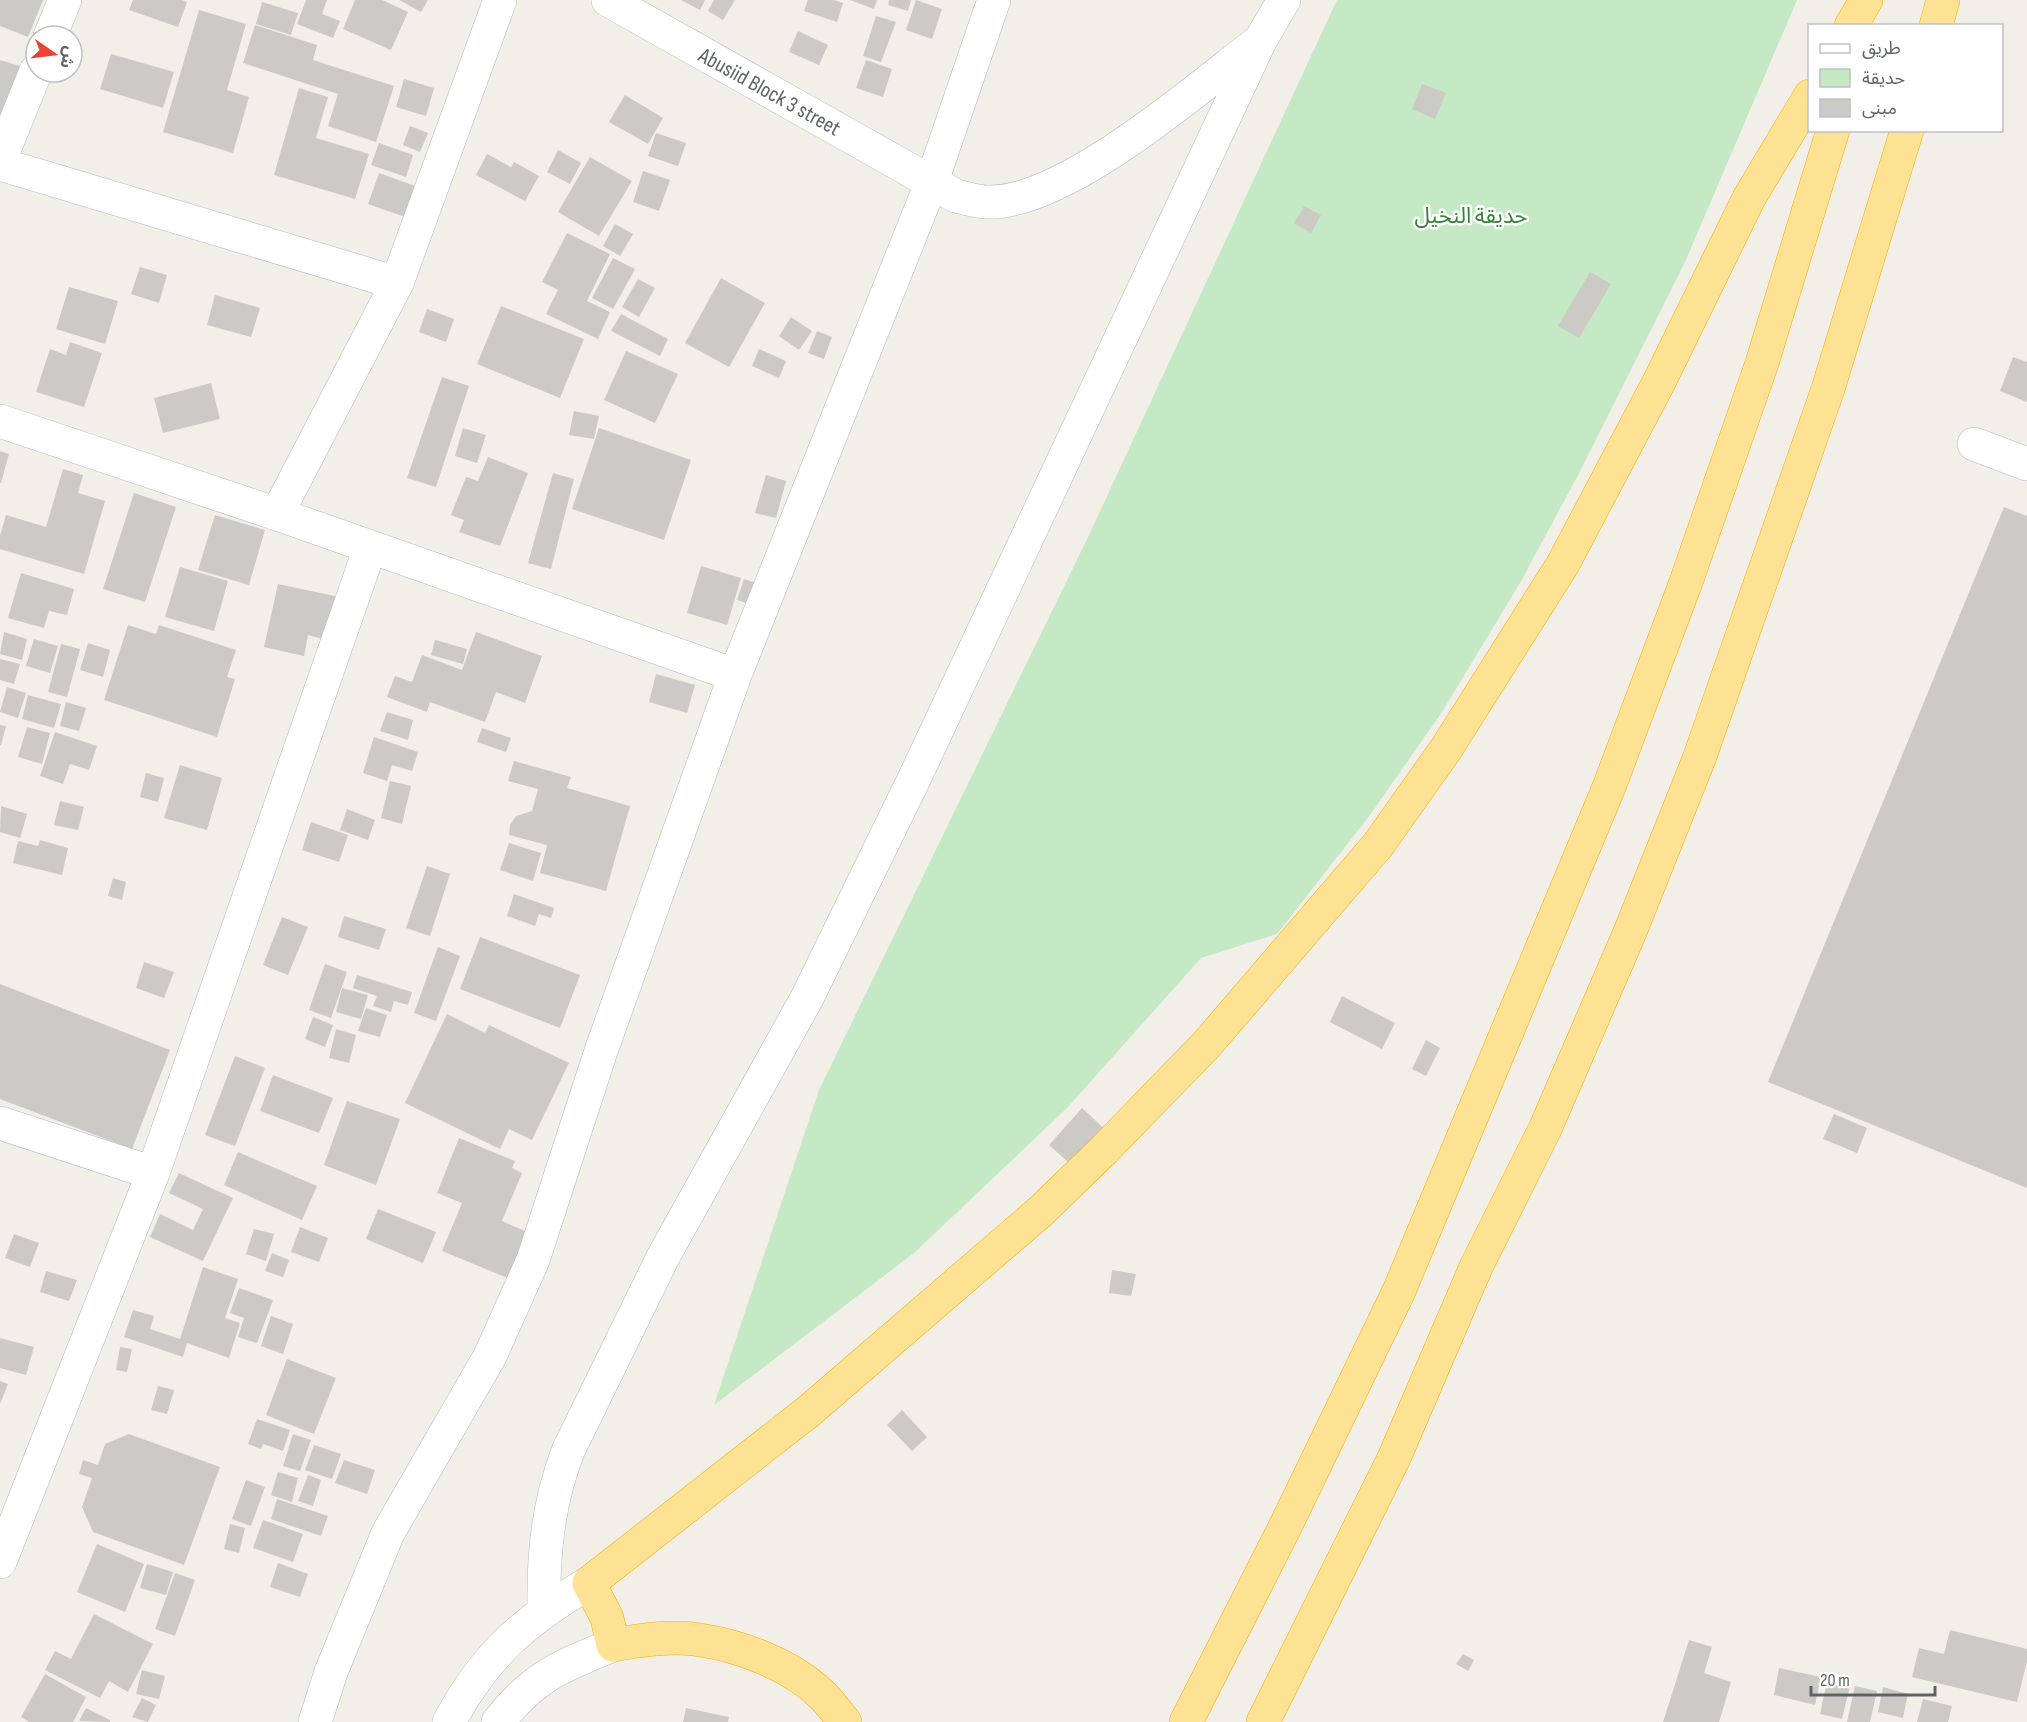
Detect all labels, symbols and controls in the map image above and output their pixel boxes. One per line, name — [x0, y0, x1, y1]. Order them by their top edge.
north arrow — [24, 24, 84, 84]
legend — [1808, 24, 2003, 132]
text: طريق — [1862, 38, 1901, 59]
street label: Abusiid Block 3 street — [693, 42, 845, 143]
text: ش — [55, 44, 79, 70]
text: حديقة — [1862, 68, 1905, 89]
text: مبنى — [1862, 98, 1897, 119]
park label: حديقة النخيل — [1414, 203, 1528, 230]
scale bar — [1811, 1659, 1936, 1697]
text: 20 m — [1820, 1670, 1850, 1691]

